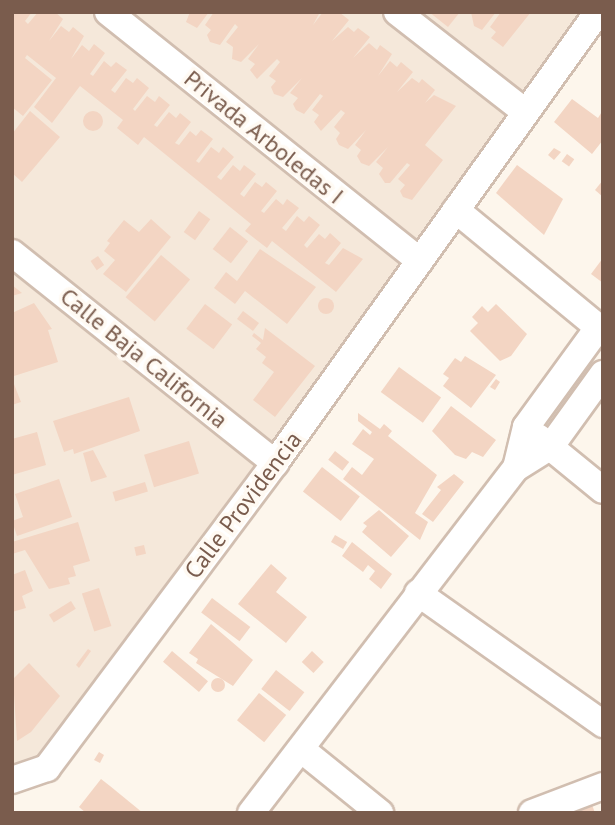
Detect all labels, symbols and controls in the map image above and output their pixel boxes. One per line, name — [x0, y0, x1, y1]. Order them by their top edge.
street label: Privada Arboledas I — [178, 64, 350, 210]
street label: Calle Baja California — [55, 282, 233, 434]
street label: Calle Providencia — [178, 426, 308, 584]

